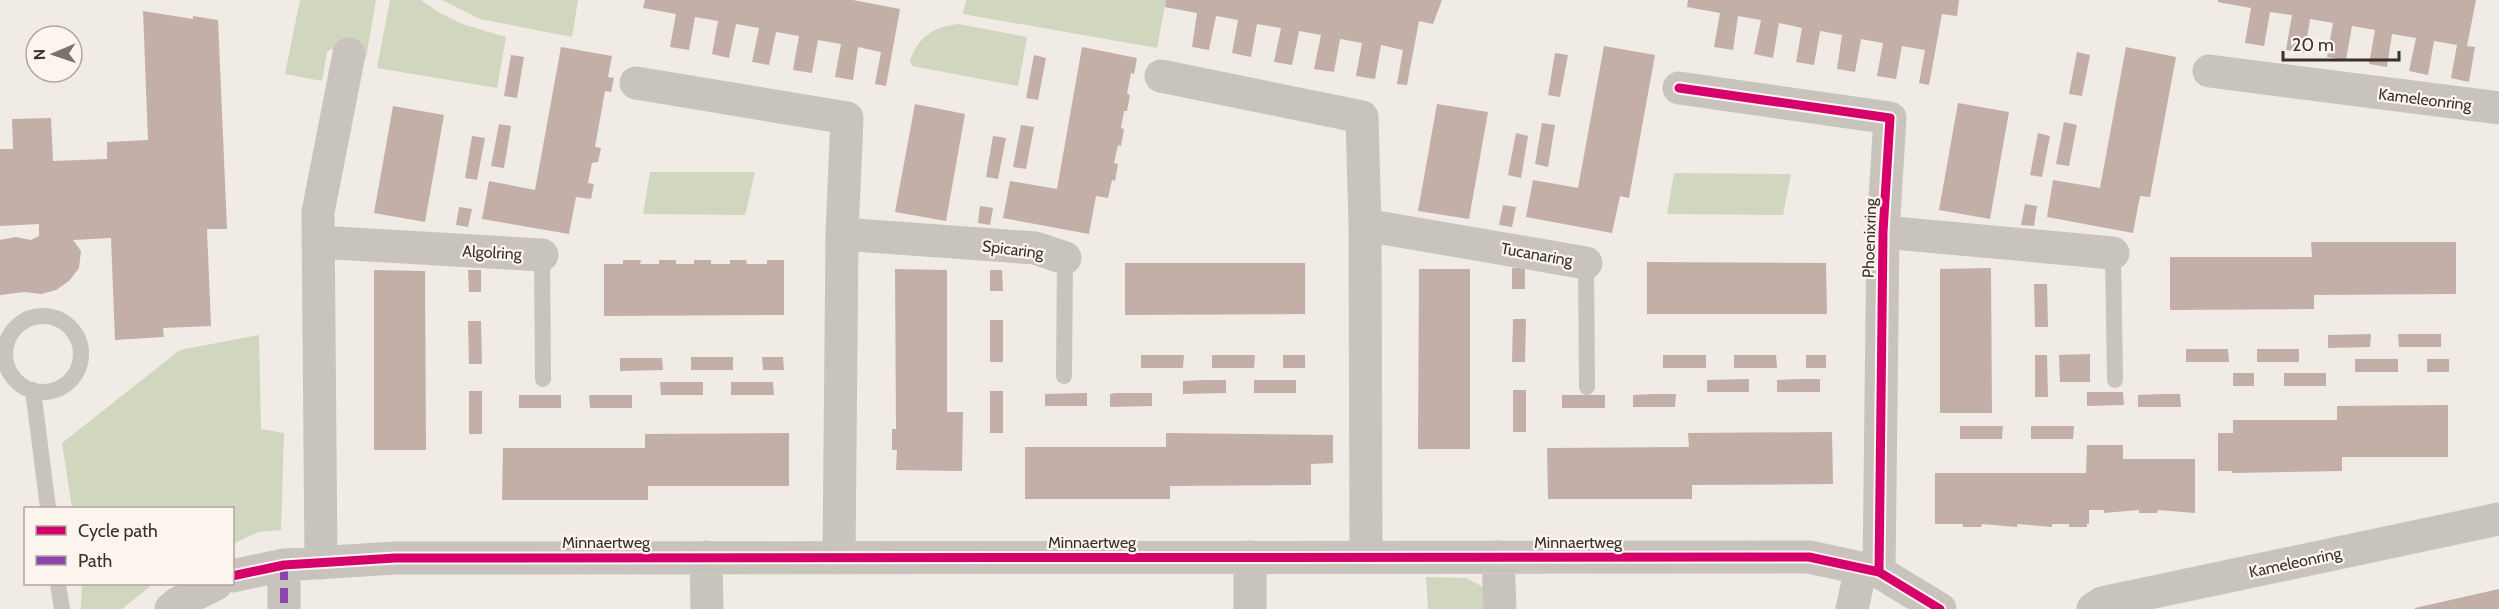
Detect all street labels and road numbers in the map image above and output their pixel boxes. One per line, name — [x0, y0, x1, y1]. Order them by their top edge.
street label: Kameleonring — [2377, 84, 2474, 115]
street label: Phoenixring — [1859, 197, 1880, 278]
street label: Spicaring — [981, 236, 1046, 263]
street label: Tucanaring — [1500, 239, 1575, 270]
street label: Algolring — [462, 241, 523, 264]
street label: Minnaertweg — [562, 533, 651, 552]
street label: Minnaertweg — [1048, 533, 1137, 552]
street label: Minnaertweg — [1534, 533, 1623, 552]
street label: Kameleonring — [2247, 543, 2344, 582]

